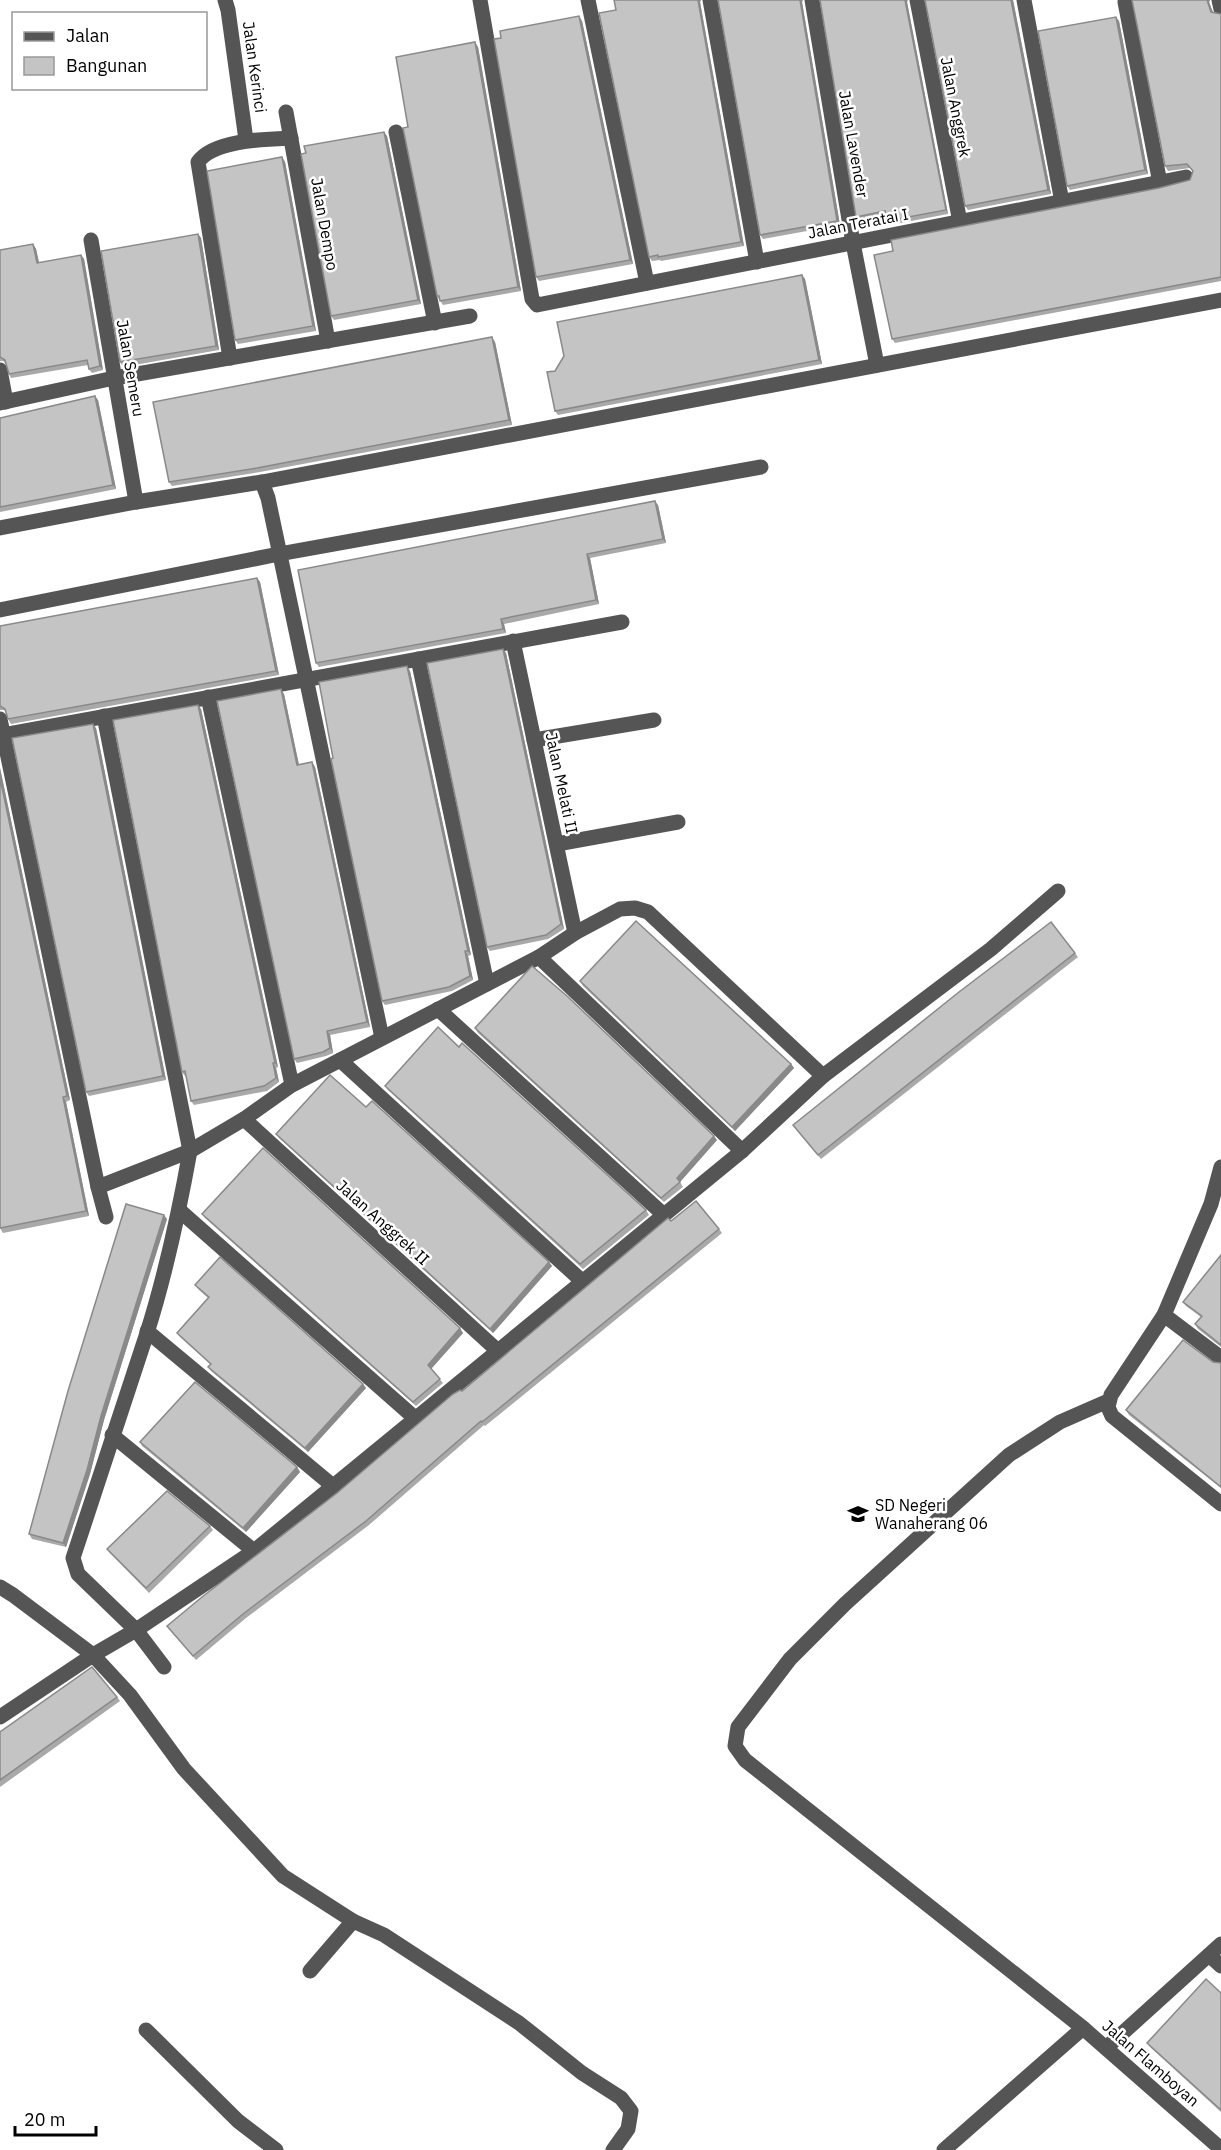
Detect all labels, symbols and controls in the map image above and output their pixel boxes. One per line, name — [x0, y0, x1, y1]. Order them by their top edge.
legend — [12, 12, 207, 90]
street label: Jalan Kerinci — [239, 20, 271, 114]
text: Jalan — [66, 24, 110, 47]
text: Bangunan — [66, 54, 147, 77]
street label: Jalan Anggrek — [936, 55, 976, 159]
street label: Jalan Lavender — [835, 89, 873, 199]
street label: Jalan Dempo — [307, 176, 343, 272]
street label: Jalan Teratai I — [806, 203, 910, 243]
street label: Jalan Semeru — [113, 318, 149, 418]
street label: Jalan Melati II — [541, 730, 583, 836]
street label: Jalan Anggrek II — [332, 1175, 434, 1269]
place label: SD Negeri Wanaherang 06 — [875, 1495, 988, 1533]
school or university icon: SD Negeri Wanaherang 06 — [846, 1502, 870, 1526]
street label: Jalan Flamboyan — [1098, 2015, 1204, 2111]
scale bar — [15, 2099, 96, 2137]
text: 20 m — [24, 2108, 66, 2131]

